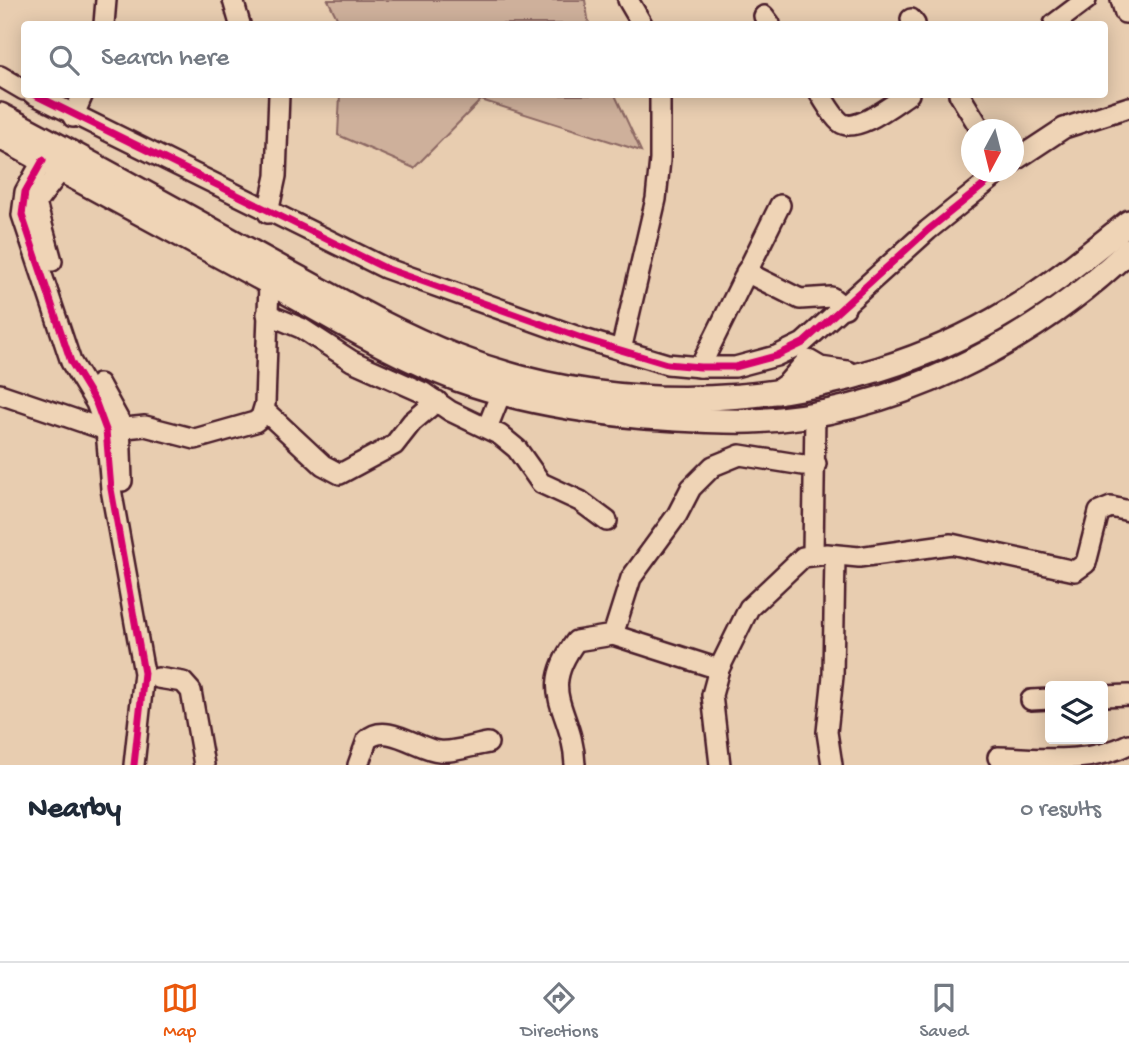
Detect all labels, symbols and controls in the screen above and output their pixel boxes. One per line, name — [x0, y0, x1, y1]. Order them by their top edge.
search box — [21, 21, 1108, 98]
icon: search — [45, 41, 83, 79]
text: Search here — [101, 44, 229, 75]
north arrow — [961, 119, 1024, 182]
map controls — [1045, 681, 1108, 744]
button: layers — [1045, 681, 1108, 744]
text: Nearby — [28, 793, 121, 828]
text: 0 results — [1020, 797, 1101, 824]
tab: Map — [161, 979, 199, 1044]
tab: Directions — [521, 979, 598, 1044]
tab: Saved — [919, 979, 968, 1044]

